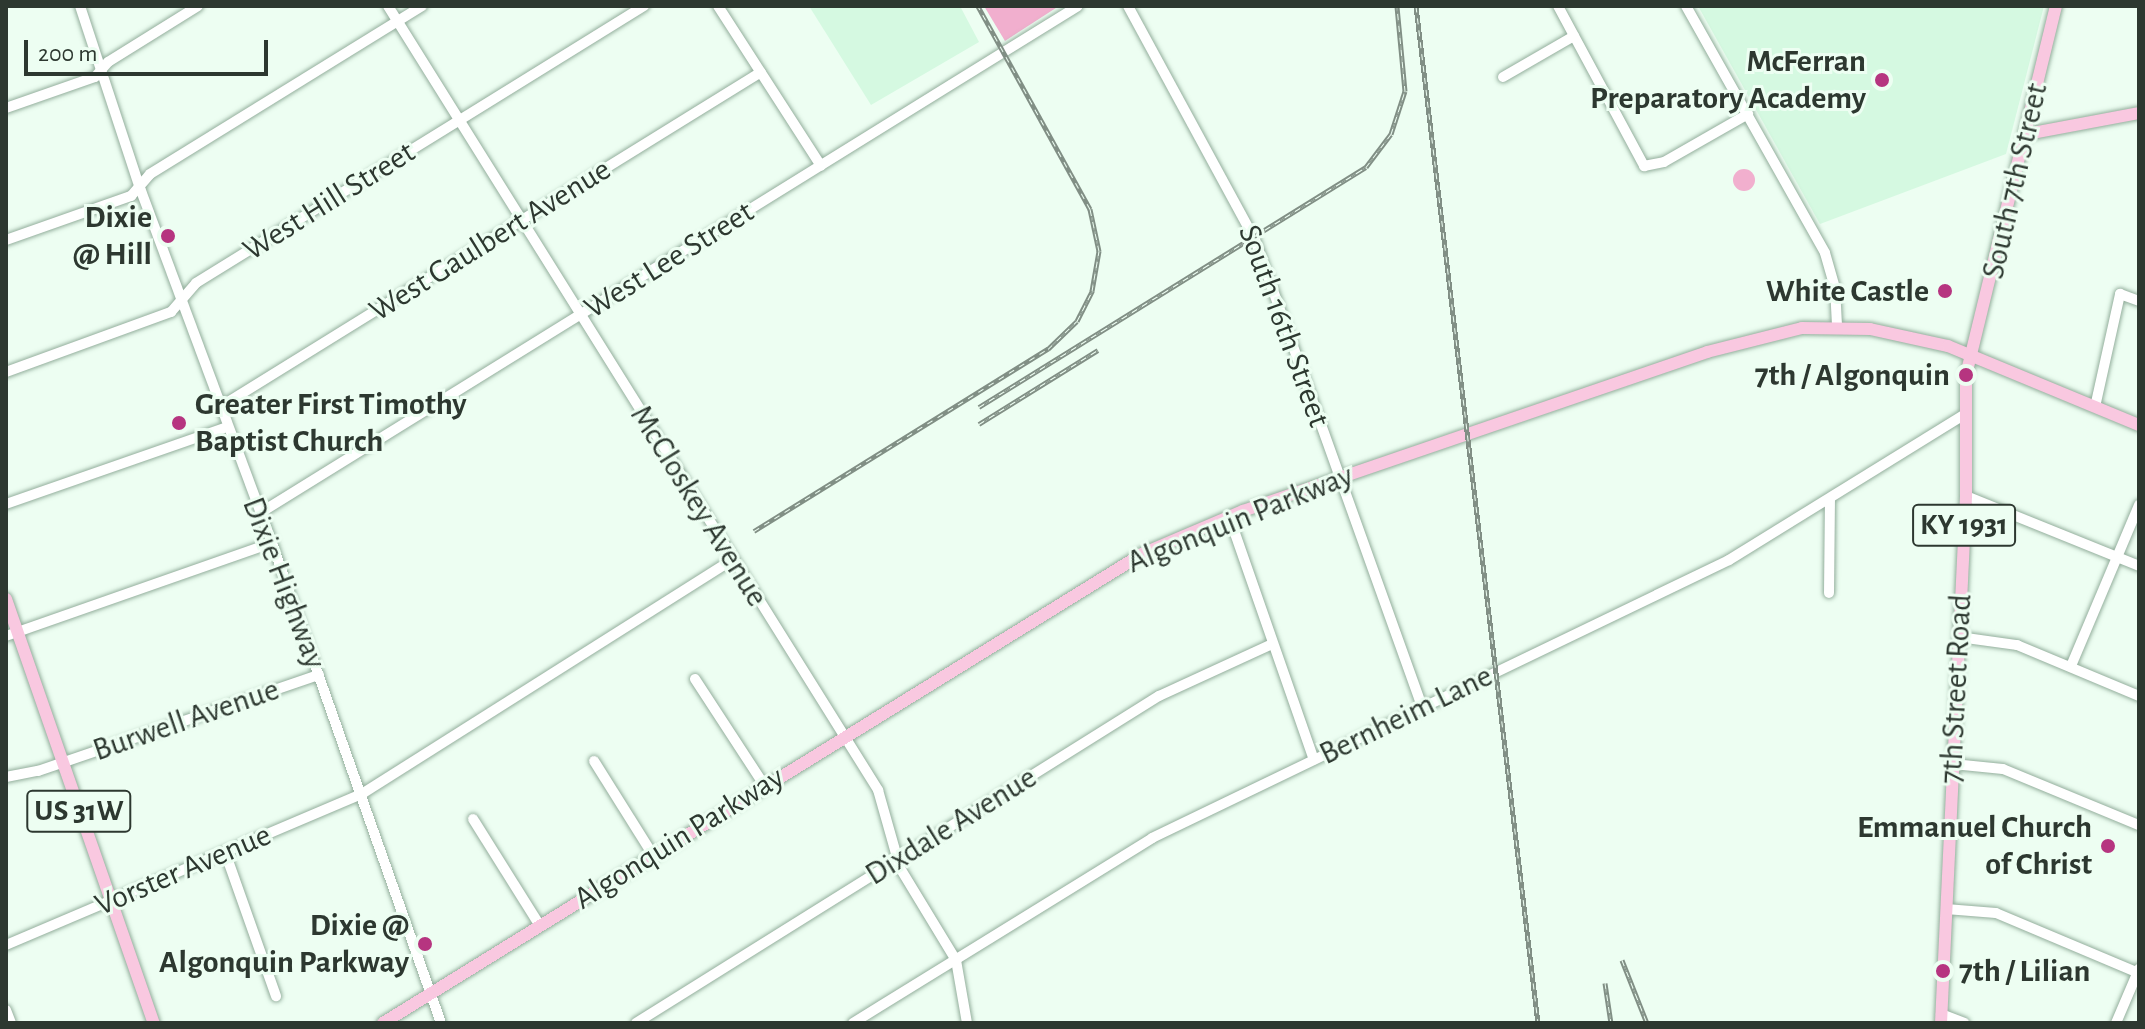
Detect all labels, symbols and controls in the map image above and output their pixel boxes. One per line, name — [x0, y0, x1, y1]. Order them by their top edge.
scale bar — [28, 24, 272, 74]
text: 200 m — [38, 42, 97, 66]
place label: McFerran Preparatory Academy — [1590, 43, 1866, 118]
marker: McFerran Preparatory Academy — [1873, 71, 1891, 89]
street label: South 7th Street — [1974, 80, 2056, 282]
street label: West Hill Street — [236, 133, 422, 269]
street label: West Gaulbert Avenue — [362, 150, 618, 330]
street label: West Lee Street — [577, 193, 761, 327]
place label: Dixie @ Hill — [73, 199, 152, 274]
street label: South 16th Street — [1230, 220, 1338, 432]
marker: Dixie @ Hill — [159, 227, 177, 245]
place label: White Castle — [1766, 272, 1929, 310]
marker: White Castle — [1936, 282, 1954, 300]
place label: 7th / Algonquin — [1755, 356, 1950, 394]
marker: 7th / Algonquin — [1957, 366, 1975, 384]
place label: Greater First Timothy Baptist Church — [195, 386, 467, 461]
street label: McCloskey Avenue — [622, 398, 776, 614]
marker: Greater First Timothy Baptist Church — [170, 414, 188, 432]
street label: Algonquin Parkway — [1121, 456, 1359, 582]
street label: Dixie Highway — [234, 492, 334, 674]
road number: KY 1931 — [1912, 499, 2016, 551]
street label: 7th Street Road — [1932, 593, 1980, 785]
street label: Bernheim Lane — [1313, 657, 1499, 773]
street label: Burwell Avenue — [88, 670, 284, 770]
street label: Algonquin Parkway — [567, 758, 791, 918]
street label: Dixdale Avenue — [858, 758, 1044, 894]
road number: US 31W — [25, 785, 133, 837]
place label: Emmanuel Church of Christ — [1857, 809, 2092, 884]
street label: Vorster Avenue — [89, 816, 277, 924]
marker: Emmanuel Church of Christ — [2099, 837, 2117, 855]
place label: Dixie @ Algonquin Parkway — [159, 907, 409, 982]
marker: Dixie @ Algonquin Parkway — [416, 935, 434, 953]
place label: 7th / Lilian — [1959, 952, 2091, 990]
marker: 7th / Lilian — [1934, 962, 1952, 980]

